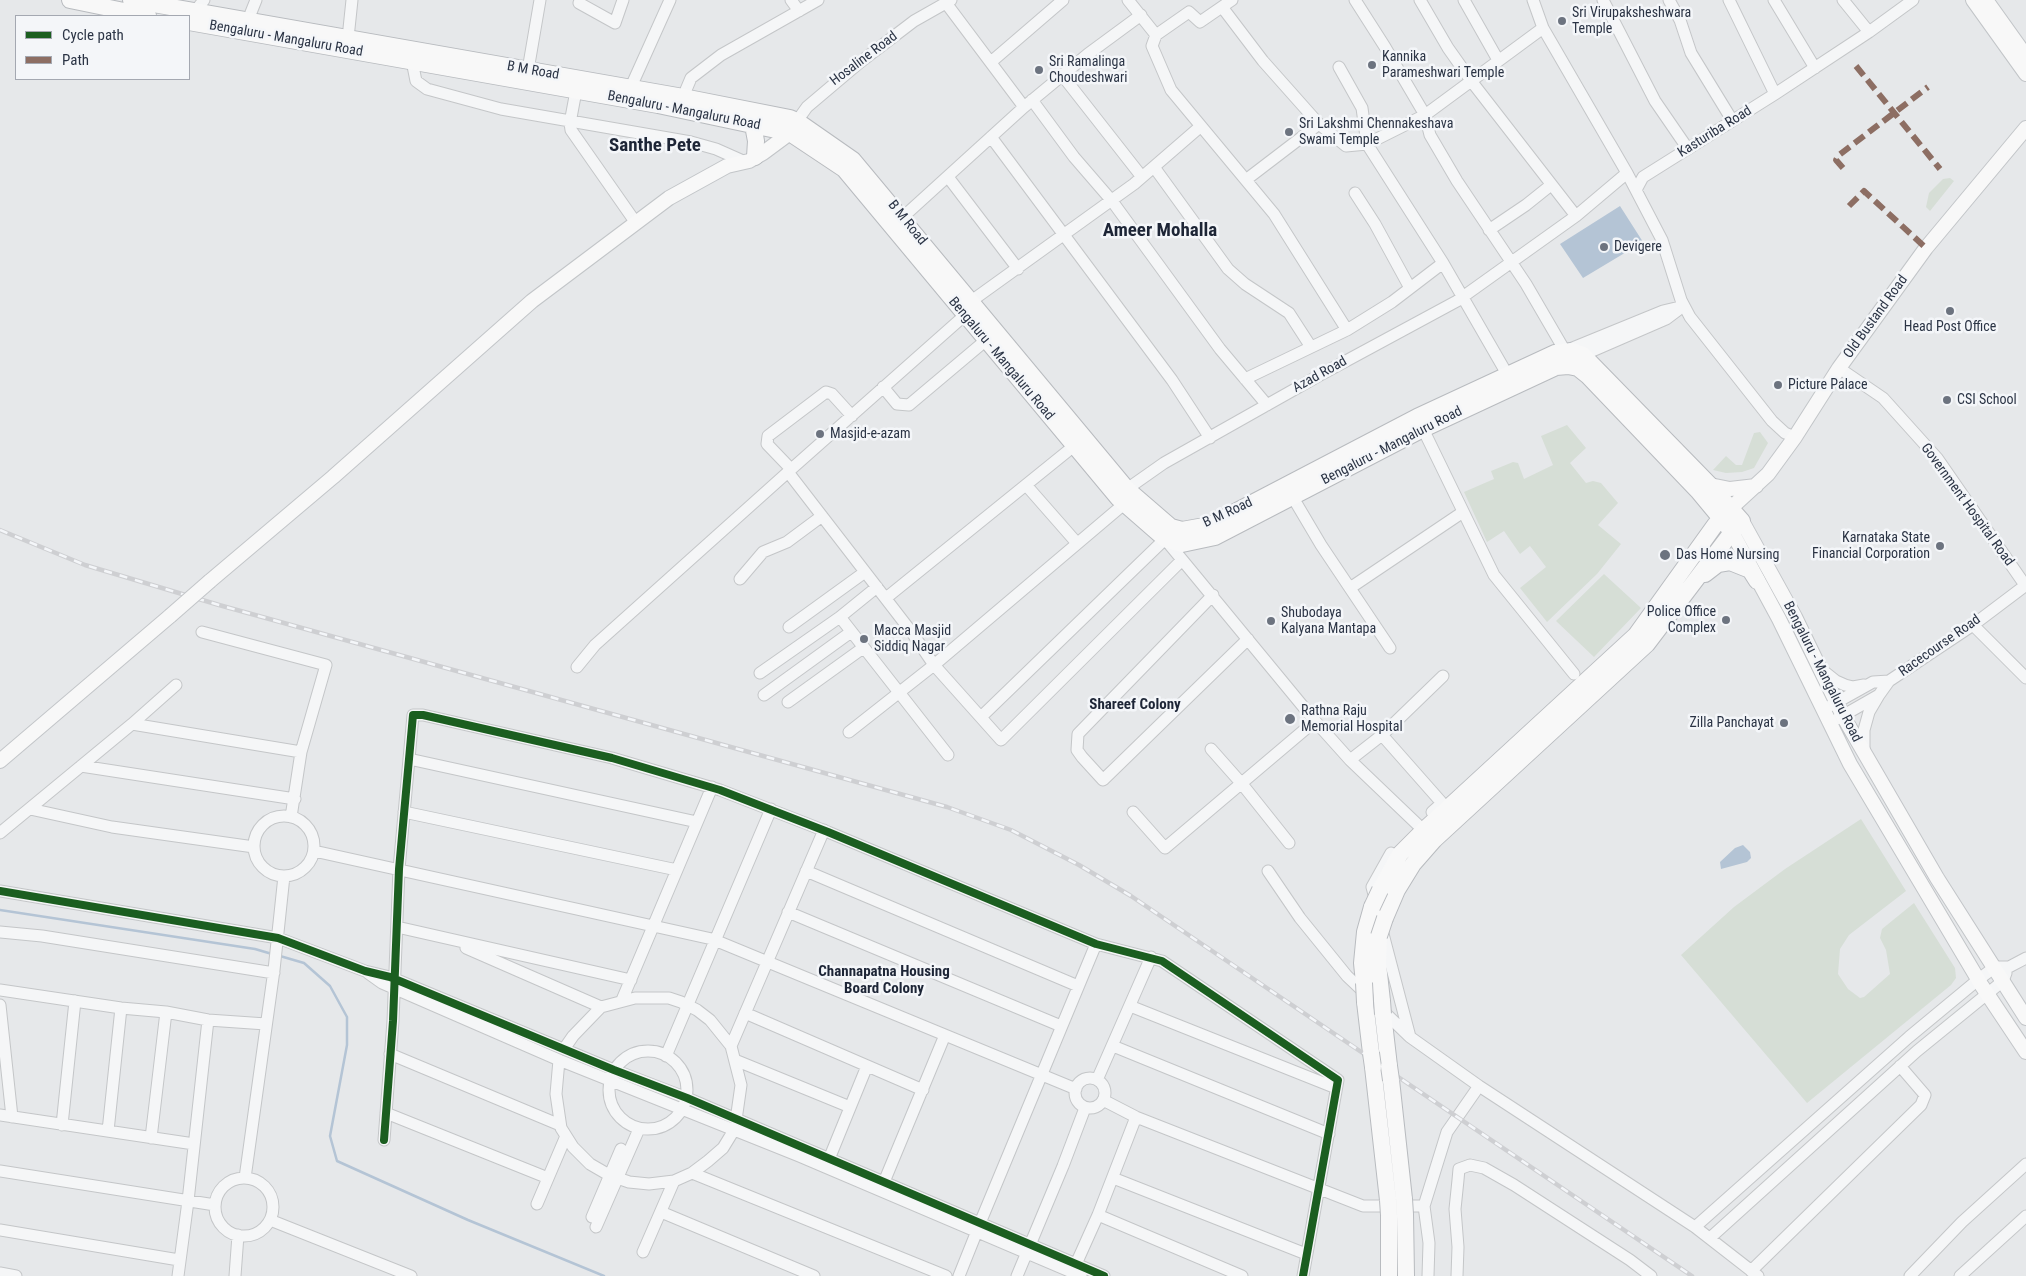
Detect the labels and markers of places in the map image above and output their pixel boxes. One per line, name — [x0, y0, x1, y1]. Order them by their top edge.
place label: Sri Virupaksheshwara Temple — [1572, 5, 1691, 38]
marker: Sri Virupaksheshwara Temple — [1556, 15, 1568, 27]
place label: Kannika Parameshwari Temple — [1382, 49, 1504, 82]
place label: Sri Ramalinga Choudeshwari — [1049, 54, 1127, 86]
marker: Kannika Parameshwari Temple — [1366, 59, 1378, 71]
marker: Sri Ramalinga Choudeshwari — [1033, 64, 1045, 76]
place label: Sri Lakshmi Chennakeshava Swami Temple — [1299, 116, 1453, 148]
marker: Sri Lakshmi Chennakeshava Swami Temple — [1283, 126, 1295, 138]
place label: Devigere — [1614, 239, 1662, 255]
marker: Devigere — [1598, 241, 1610, 253]
marker: Head Post Office — [1944, 305, 1956, 317]
place label: Head Post Office — [1904, 319, 1996, 335]
place label: Picture Palace — [1788, 377, 1868, 393]
marker: Picture Palace — [1772, 379, 1784, 391]
place label: CSI School — [1957, 392, 2017, 408]
marker: CSI School — [1941, 394, 1953, 406]
place label: Masjid-e-azam — [830, 426, 911, 442]
marker: Masjid-e-azam — [814, 428, 826, 440]
place label: Karnataka State Financial Corporation — [1812, 530, 1930, 562]
marker: Karnataka State Financial Corporation — [1934, 540, 1946, 552]
place label: Das Home Nursing — [1676, 547, 1779, 563]
marker: Das Home Nursing — [1658, 548, 1672, 562]
place label: Police Office Complex — [1647, 604, 1716, 636]
place label: Shubodaya Kalyana Mantapa — [1281, 605, 1376, 638]
marker: Police Office Complex — [1720, 614, 1732, 626]
marker: Shubodaya Kalyana Mantapa — [1265, 615, 1277, 627]
place label: Macca Masjid Siddiq Nagar — [874, 623, 951, 656]
marker: Macca Masjid Siddiq Nagar — [858, 633, 870, 645]
place label: Rathna Raju Memorial Hospital — [1301, 703, 1403, 736]
marker: Rathna Raju Memorial Hospital — [1283, 712, 1297, 726]
place label: Zilla Panchayat — [1690, 715, 1774, 731]
marker: Zilla Panchayat — [1778, 717, 1790, 729]

